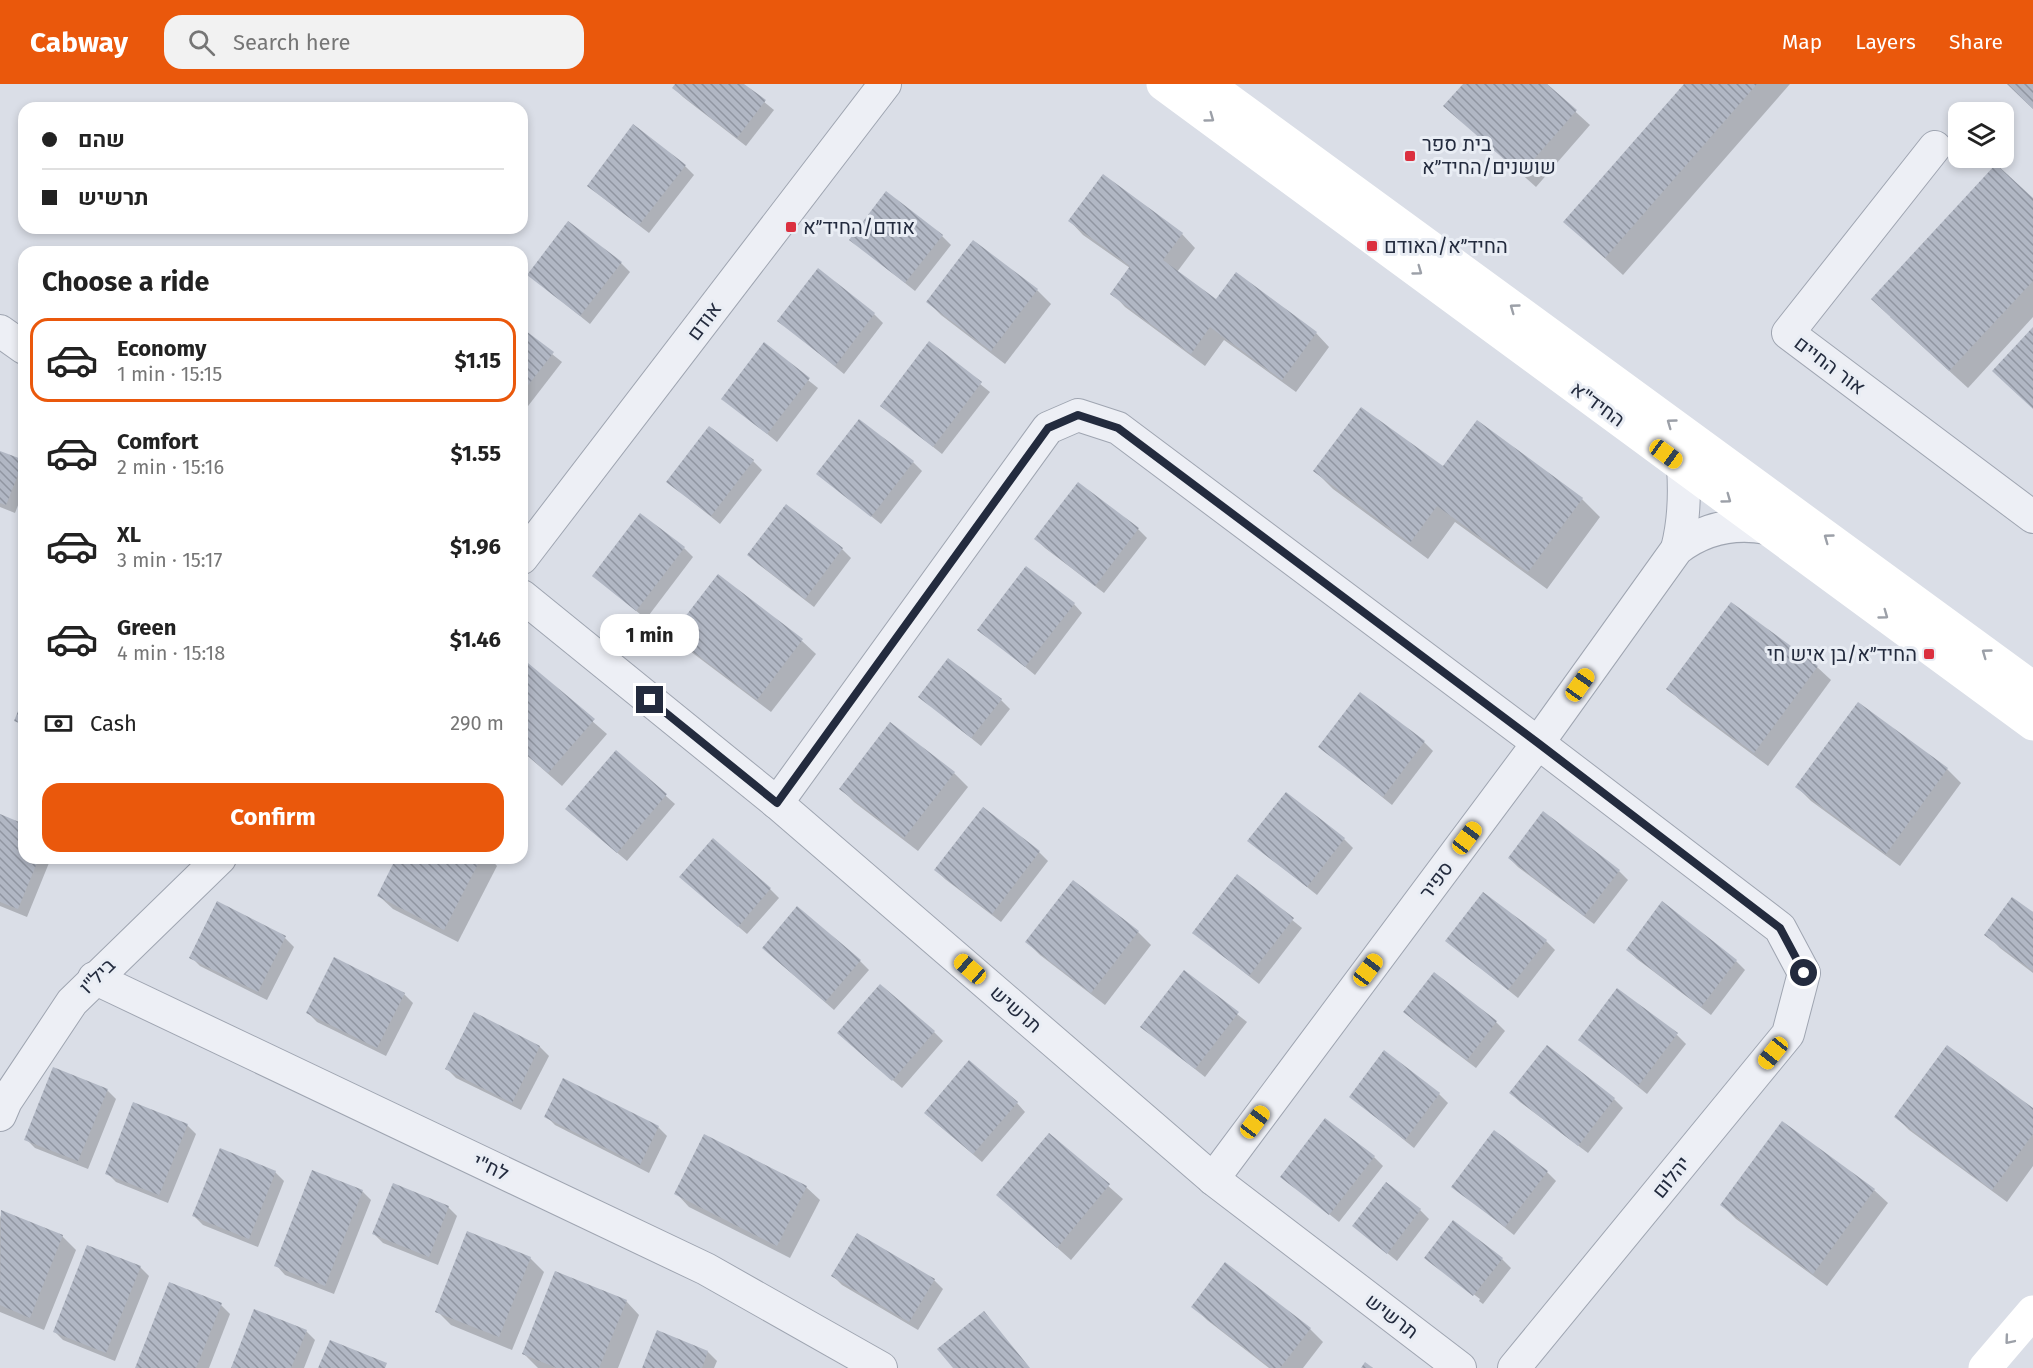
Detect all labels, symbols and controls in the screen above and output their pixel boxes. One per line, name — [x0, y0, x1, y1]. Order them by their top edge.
search box — [164, 15, 584, 69]
text: Cabway — [30, 26, 128, 59]
icon: search — [185, 26, 218, 59]
text: Search here — [233, 29, 350, 56]
text: Map — [1782, 29, 1822, 55]
text: Layers — [1855, 29, 1916, 55]
text: Share — [1949, 29, 2003, 55]
map controls — [1948, 102, 2014, 168]
button: layers — [1948, 102, 2014, 168]
one-way arrow — [1204, 111, 1215, 122]
text: שהם — [78, 126, 125, 153]
place label: בית ספר שושנים/החיד״א — [1422, 132, 1556, 179]
marker: בית ספר שושנים/החיד״א — [1403, 149, 1417, 163]
text: תרשיש — [78, 184, 148, 211]
place label: אודם/החיד״א — [803, 215, 915, 239]
marker: אודם/החיד״א — [784, 220, 798, 234]
place label: החיד״א/האודם — [1384, 234, 1508, 258]
marker: החיד״א/האודם — [1365, 239, 1379, 253]
one-way arrow — [1412, 264, 1423, 275]
text: Choose a ride — [42, 266, 209, 298]
street label: אודם — [682, 297, 726, 345]
one-way arrow — [1509, 304, 1520, 315]
street label: אור החיים — [1790, 331, 1870, 399]
icon: car — [45, 333, 99, 387]
text: Economy — [117, 335, 206, 362]
text: $1.15 — [454, 347, 501, 374]
text: 1 min · 15:15 — [117, 362, 222, 386]
street label: החיד"א — [1566, 376, 1630, 432]
one-way arrow — [1667, 419, 1678, 430]
icon: car — [45, 426, 99, 480]
text: Comfort — [117, 428, 198, 455]
car — [1646, 436, 1686, 472]
text: $1.55 — [451, 440, 501, 467]
text: 2 min · 15:16 — [117, 455, 224, 479]
one-way arrow — [1721, 492, 1732, 503]
icon: car — [45, 519, 99, 573]
text: XL — [117, 521, 141, 548]
text: $1.96 — [450, 533, 501, 560]
one-way arrow — [1824, 534, 1835, 545]
text: 3 min · 15:17 — [117, 548, 222, 572]
one-way arrow — [1878, 607, 1889, 618]
icon: car — [45, 612, 99, 666]
callout: 1 min — [600, 613, 700, 655]
text: Green — [117, 614, 176, 641]
text: 1 min — [625, 623, 674, 647]
text: $1.46 — [450, 626, 501, 653]
text: 4 min · 15:18 — [117, 641, 225, 665]
place label: החיד״א/בן איש חי — [1767, 642, 1917, 666]
marker: החיד״א/בן איש חי — [1922, 647, 1936, 661]
one-way arrow — [1981, 649, 1992, 660]
car — [1562, 665, 1598, 705]
route end — [636, 686, 663, 713]
icon: cash — [42, 707, 75, 740]
text: Cash — [90, 710, 137, 737]
text: 290 m — [450, 711, 504, 735]
button: Confirm — [42, 783, 504, 852]
car — [1449, 818, 1485, 858]
street label: ספיר — [1414, 856, 1458, 904]
car — [951, 950, 989, 988]
car — [1350, 950, 1386, 990]
street label: ביל"ו — [74, 953, 120, 999]
route start — [1790, 959, 1817, 986]
street label: תרשיש — [985, 980, 1047, 1038]
car — [1755, 1033, 1791, 1073]
car — [1237, 1102, 1273, 1142]
street label: לח"י — [469, 1148, 513, 1186]
street label: יהלום — [1647, 1151, 1695, 1203]
street label: תרשיש — [1361, 1288, 1423, 1344]
one-way arrow — [2005, 1333, 2016, 1344]

